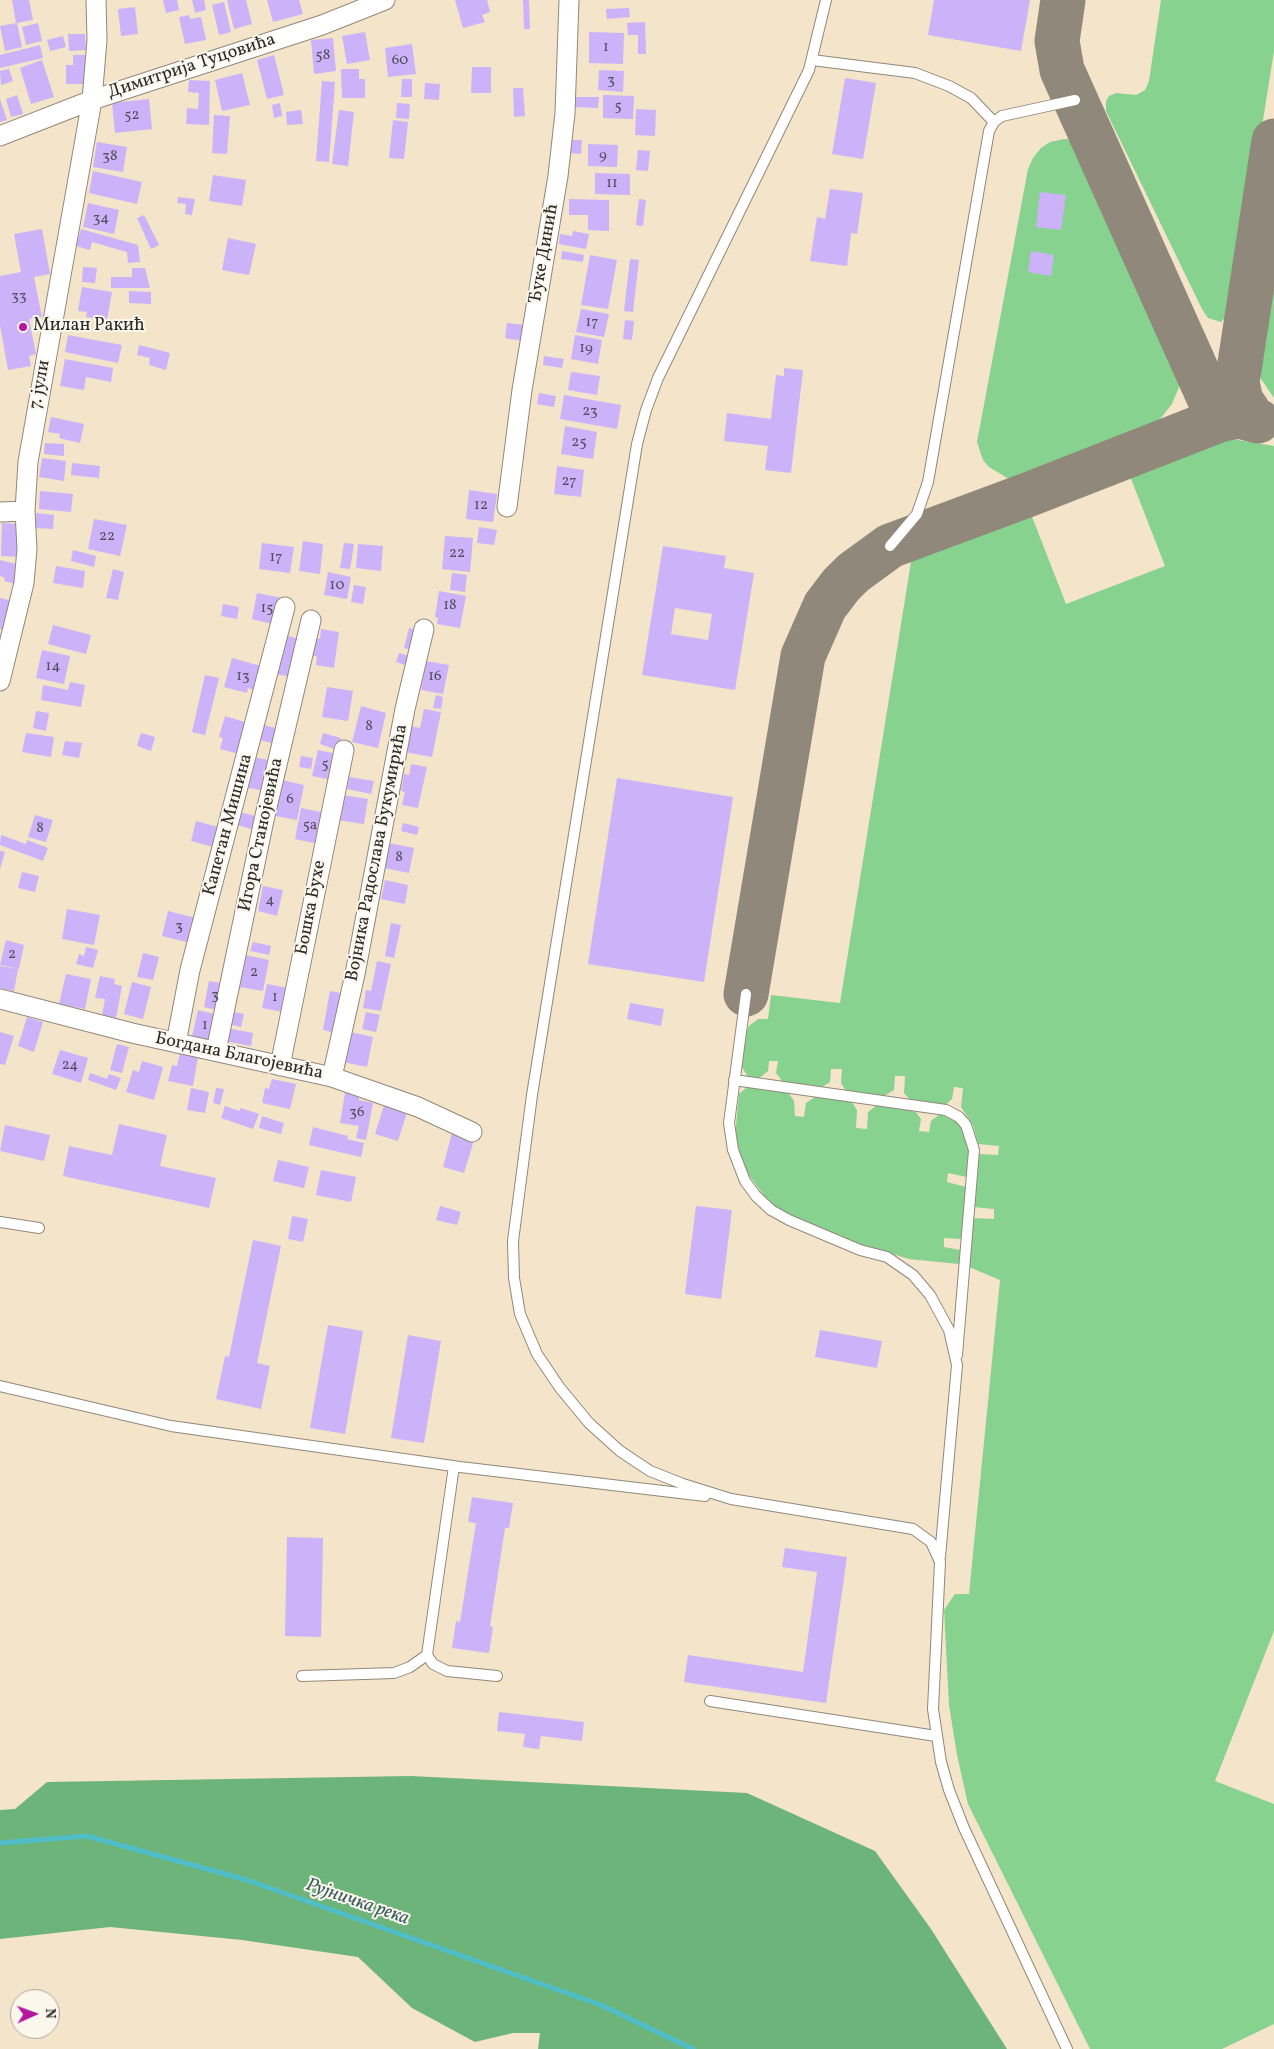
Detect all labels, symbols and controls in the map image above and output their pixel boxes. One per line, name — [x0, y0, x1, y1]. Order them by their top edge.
street label: Димитрија Туцовића — [105, 30, 279, 104]
house number: 1 — [603, 39, 609, 57]
house number: 58 — [316, 47, 330, 65]
house number: 60 — [392, 52, 408, 70]
house number: 3 — [607, 72, 615, 90]
house number: 5 — [614, 98, 622, 116]
house number: 52 — [124, 107, 140, 125]
house number: 9 — [599, 147, 607, 165]
house number: 38 — [102, 148, 118, 166]
house number: 11 — [606, 175, 618, 193]
street label: Ђуке Динић — [526, 202, 564, 306]
house number: 34 — [93, 210, 109, 228]
house number: 33 — [11, 288, 27, 306]
house number: 17 — [585, 314, 599, 332]
place label: Милан Ракић — [33, 316, 145, 338]
marker: Милан Ракић — [17, 321, 29, 333]
house number: 19 — [579, 340, 593, 358]
street label: 7. јули — [26, 359, 56, 411]
house number: 23 — [582, 403, 598, 421]
house number: 25 — [571, 434, 587, 452]
house number: 27 — [562, 473, 576, 491]
house number: 12 — [474, 497, 488, 515]
house number: 22 — [99, 528, 115, 546]
house number: 22 — [449, 545, 465, 563]
house number: 17 — [269, 549, 283, 567]
house number: 10 — [330, 577, 344, 595]
house number: 18 — [443, 597, 457, 615]
house number: 15 — [260, 600, 274, 618]
house number: 14 — [46, 658, 60, 676]
house number: 13 — [236, 668, 250, 686]
house number: 16 — [428, 668, 442, 686]
house number: 8 — [365, 718, 373, 736]
street label: Војника Радослава Букумирића — [342, 723, 414, 983]
street label: Капетан Мишина — [200, 752, 258, 898]
street label: Игора Станојевића — [235, 756, 289, 914]
house number: 5 — [321, 756, 329, 774]
house number: 6 — [286, 791, 294, 809]
house number: 5a — [303, 817, 317, 835]
house number: 8 — [36, 820, 44, 838]
house number: 8 — [395, 849, 403, 867]
street label: Бошка Бухе — [292, 859, 332, 957]
house number: 4 — [266, 892, 274, 910]
house number: 3 — [175, 918, 183, 936]
house number: 2 — [8, 946, 16, 964]
house number: 2 — [250, 964, 258, 982]
house number: 3 — [211, 987, 219, 1005]
house number: 1 — [272, 989, 278, 1007]
house number: 1 — [202, 1017, 208, 1035]
street label: Богдана Благојевића — [153, 1029, 325, 1085]
house number: 24 — [62, 1057, 78, 1075]
house number: 36 — [349, 1104, 365, 1122]
water label: Рујничка река — [302, 1875, 412, 1931]
north arrow — [10, 1989, 60, 2039]
text: N — [40, 2008, 59, 2019]

